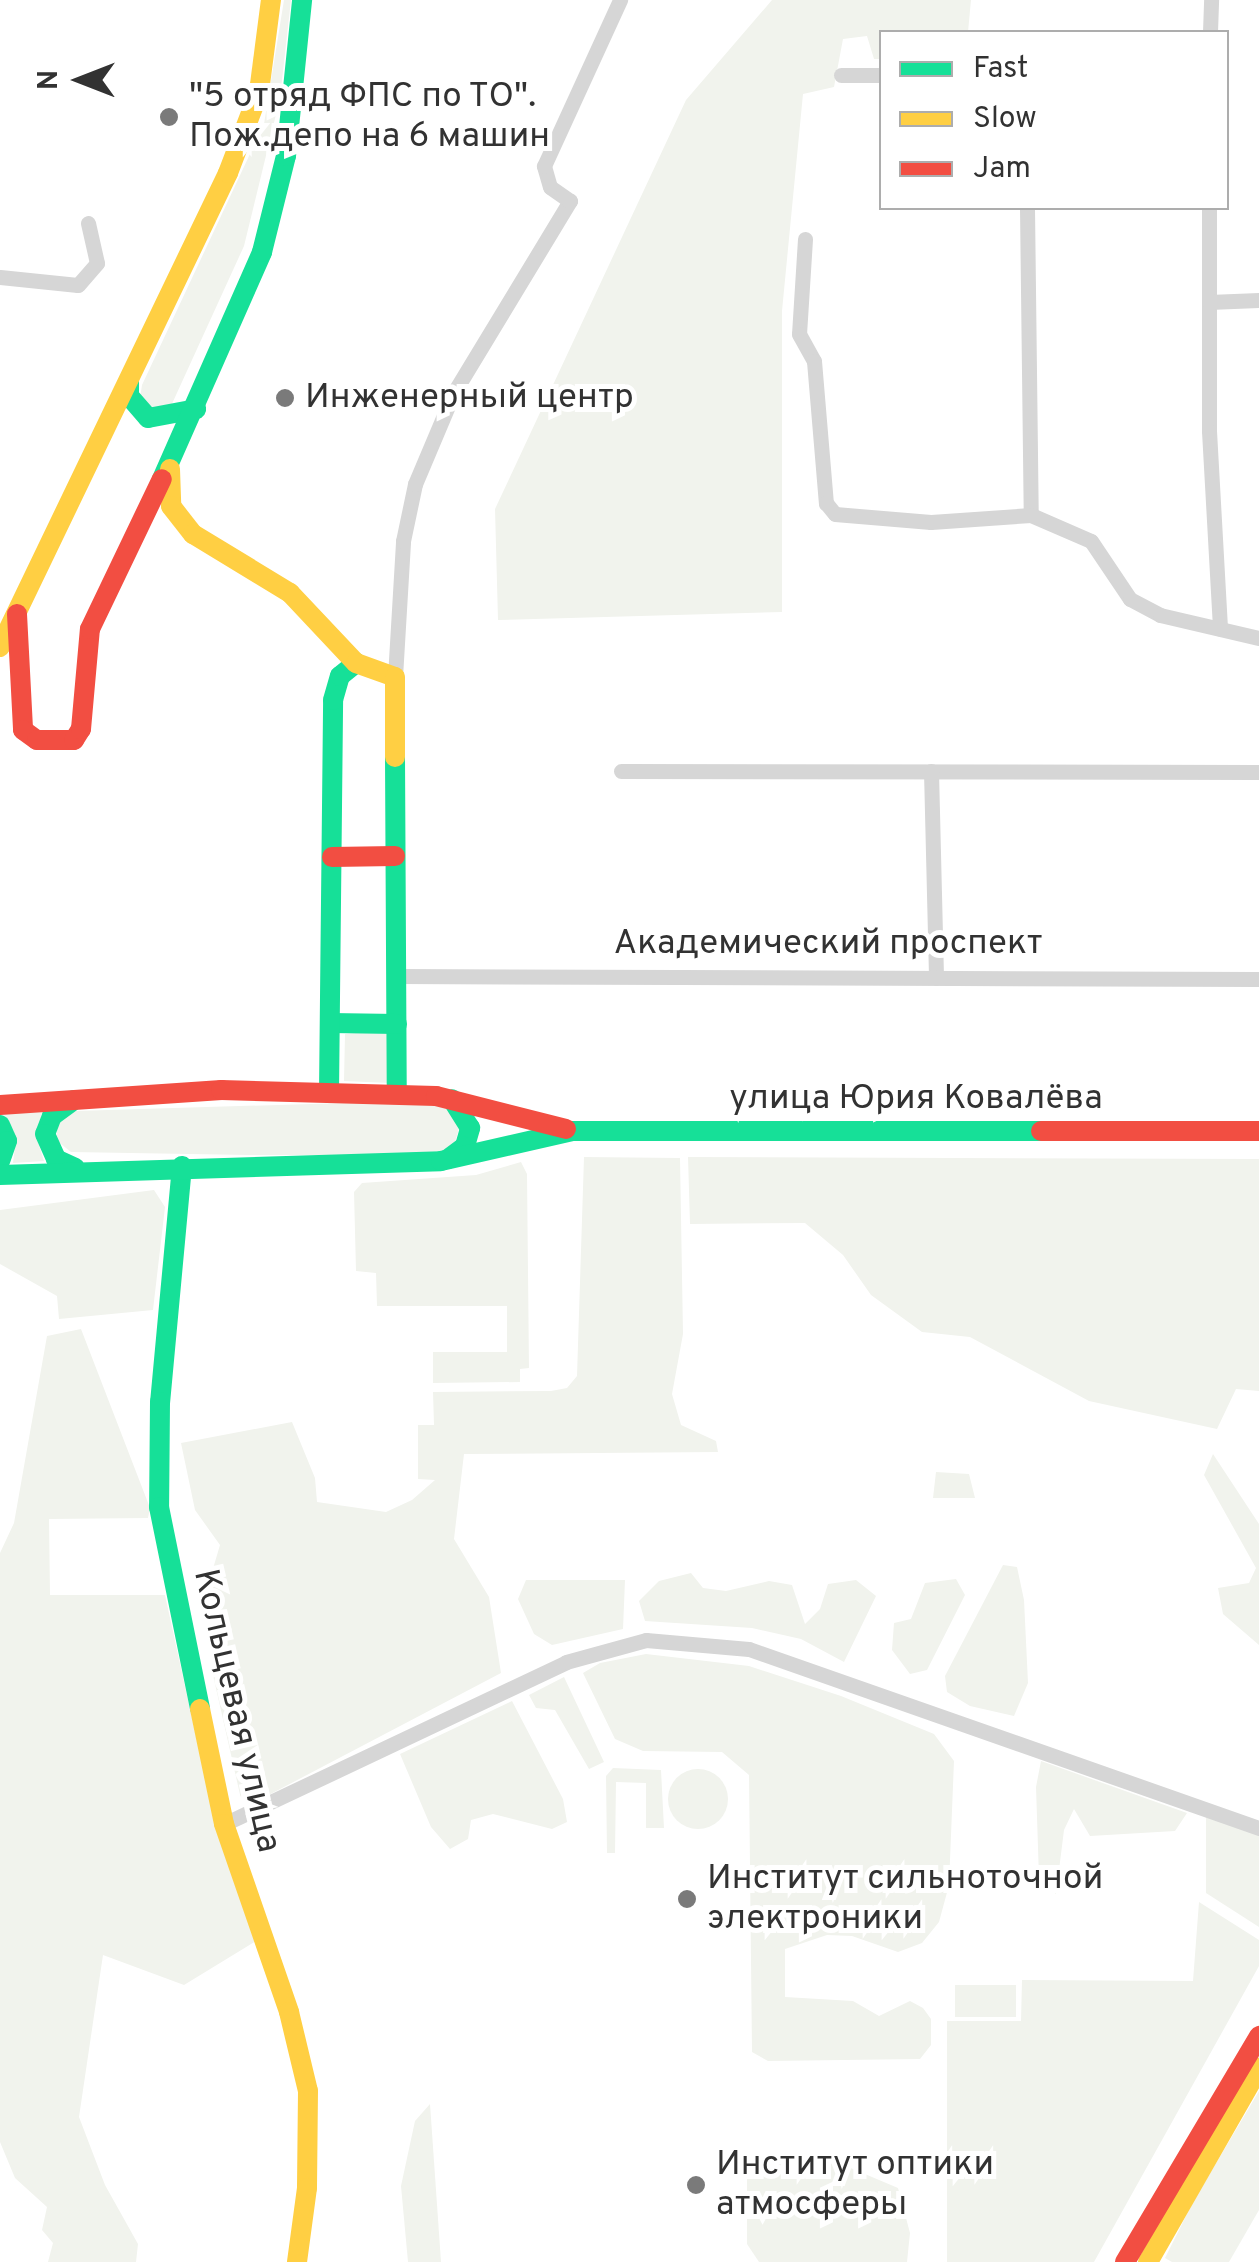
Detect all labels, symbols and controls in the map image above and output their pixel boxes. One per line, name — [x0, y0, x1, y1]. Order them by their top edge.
north arrow — [30, 30, 130, 130]
legend — [879, 30, 1229, 210]
text: Fast — [973, 51, 1028, 88]
text: N — [32, 70, 68, 90]
place label: "5 отряд ФПС по ТО". Пож.депо на 6 машин — [189, 76, 550, 158]
text: Slow — [973, 101, 1037, 138]
marker: "5 отряд ФПС по ТО". Пож.депо на 6 машин — [158, 106, 180, 128]
text: Jam — [973, 151, 1031, 188]
place label: Инженерный центр — [305, 377, 634, 419]
marker: Инженерный центр — [274, 387, 296, 409]
street label: Академический проспект — [613, 923, 1043, 965]
street label: улица Юрия Ковалёва — [729, 1078, 1103, 1120]
street label: Кольцевая улица — [183, 1565, 289, 1857]
place label: Институт сильноточной электроники — [707, 1858, 1103, 1940]
marker: Институт сильноточной электроники — [676, 1888, 698, 1910]
place label: Институт оптики атмосферы — [716, 2144, 994, 2226]
marker: Институт оптики атмосферы — [685, 2174, 707, 2196]

